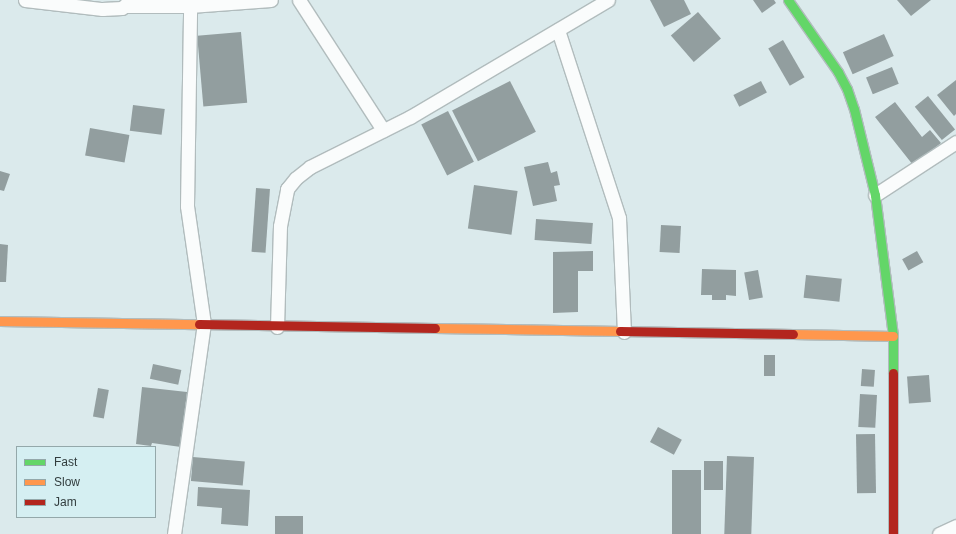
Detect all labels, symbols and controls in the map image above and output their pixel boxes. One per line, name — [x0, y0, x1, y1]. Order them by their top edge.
legend — [16, 446, 156, 518]
text: Fast — [54, 455, 77, 469]
text: Slow — [54, 475, 80, 489]
text: Jam — [54, 495, 77, 509]

